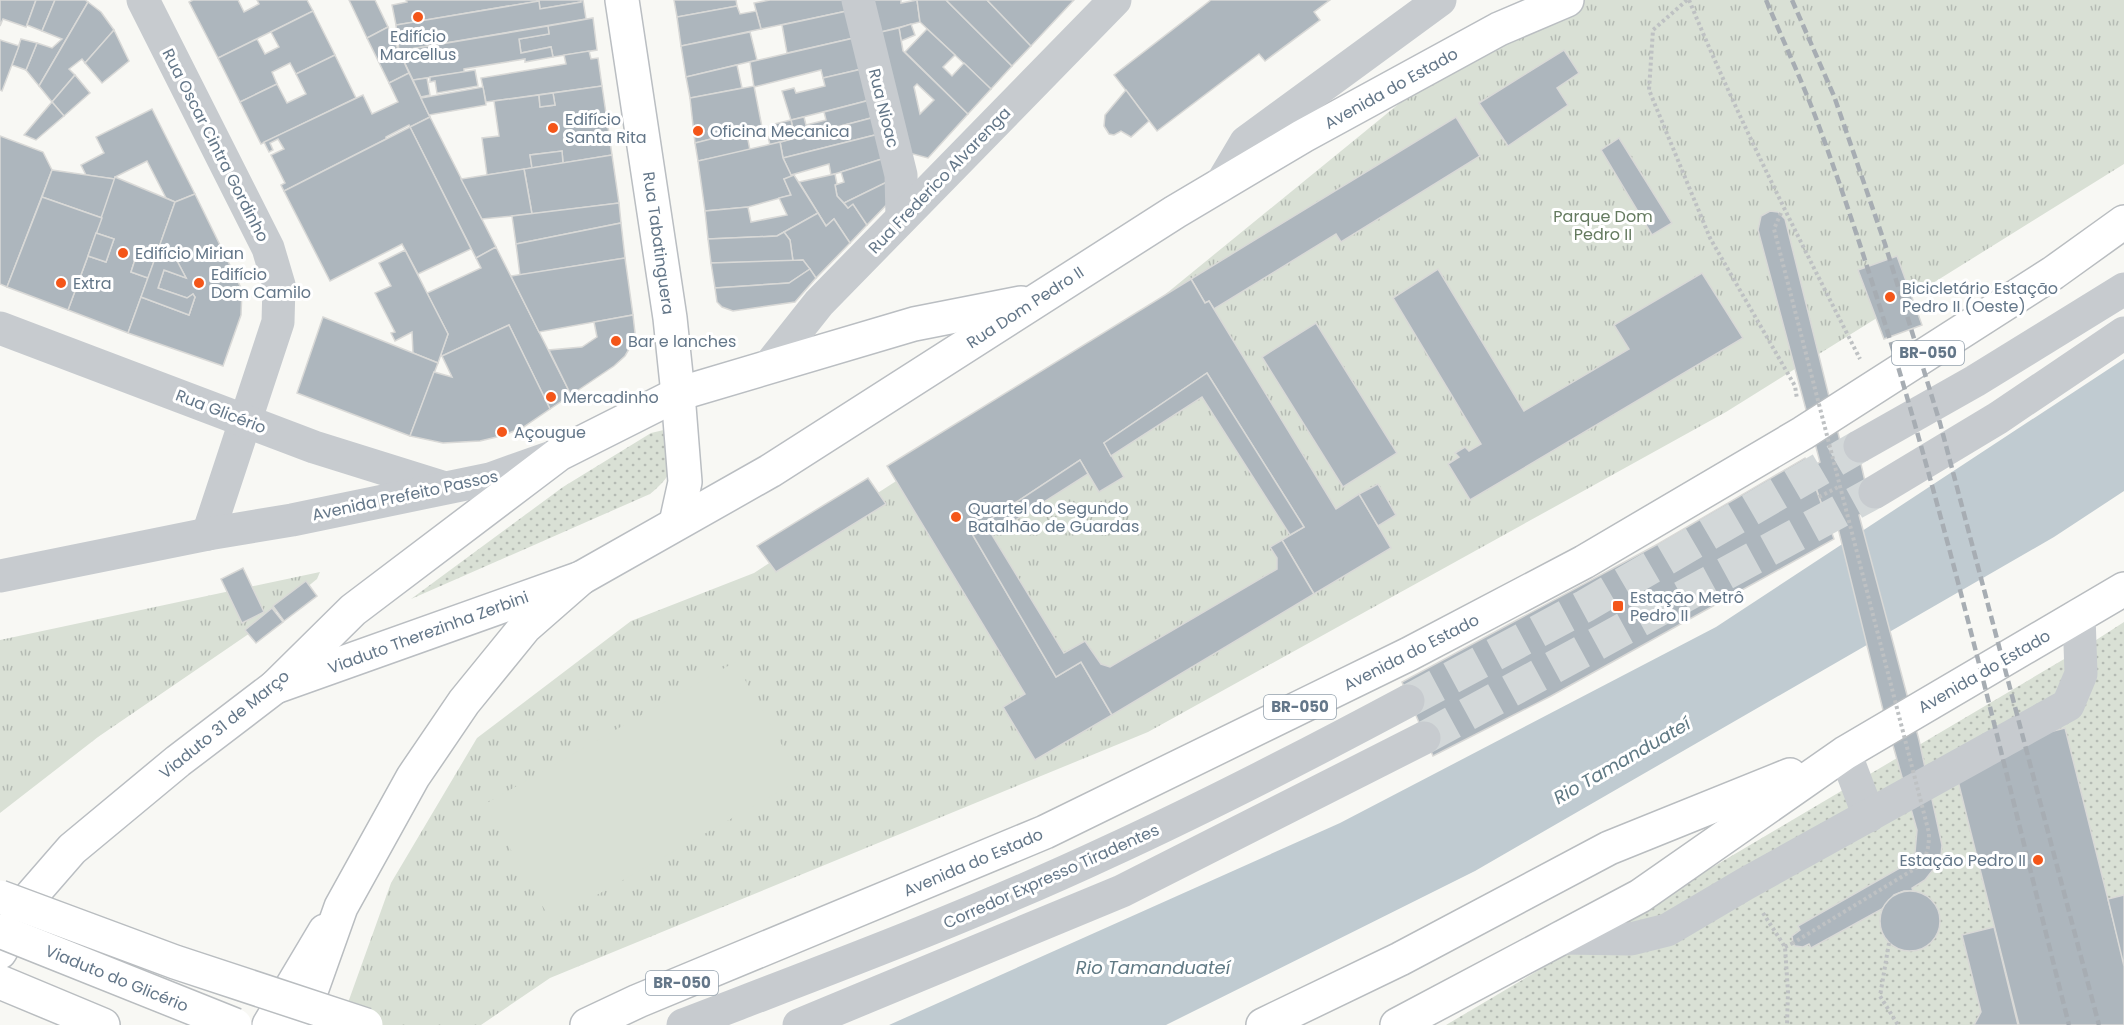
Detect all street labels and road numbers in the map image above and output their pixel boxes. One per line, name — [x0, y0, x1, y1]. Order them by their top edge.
street label: Avenida do Estado — [1320, 42, 1462, 135]
street label: Rua Oscar Cintra Gordinho — [157, 45, 274, 246]
street label: Rua Nioac — [863, 66, 905, 150]
street label: Rua Frederico Alvarenga — [863, 102, 1016, 259]
street label: Rua Tabatinguera — [637, 170, 680, 316]
street label: Rua Dom Pedro II — [962, 261, 1088, 354]
road number: BR-050 — [1892, 341, 1964, 365]
street label: Rua Glicério — [172, 384, 269, 439]
street label: Avenida Prefeito Passos — [310, 465, 500, 526]
street label: Viaduto Therezinha Zerbini — [325, 585, 532, 680]
street label: Avenida do Estado — [1339, 608, 1483, 697]
street label: Avenida do Estado — [1914, 624, 2055, 719]
street label: Viaduto 31 de Março — [154, 665, 294, 784]
road number: BR-050 — [1264, 695, 1336, 719]
street label: Corredor Expresso Tiradentes — [940, 818, 1163, 935]
street label: Avenida do Estado — [900, 823, 1046, 902]
street label: Viaduto do Glicério — [42, 939, 192, 1018]
road number: BR-050 — [646, 971, 718, 995]

